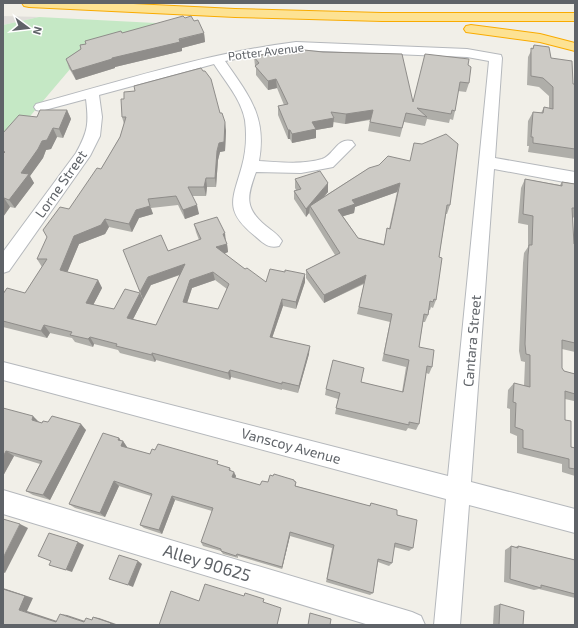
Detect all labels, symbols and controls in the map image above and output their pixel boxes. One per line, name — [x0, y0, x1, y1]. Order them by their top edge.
north arrow — [8, 8, 48, 48]
text: N — [31, 25, 45, 36]
street label: Potter Avenue — [227, 39, 305, 63]
street label: Lorne Street — [31, 147, 90, 221]
street label: Cantara Street — [459, 294, 484, 388]
street label: Vanscoy Avenue — [239, 424, 343, 467]
street label: Alley 90625 — [161, 539, 254, 586]

